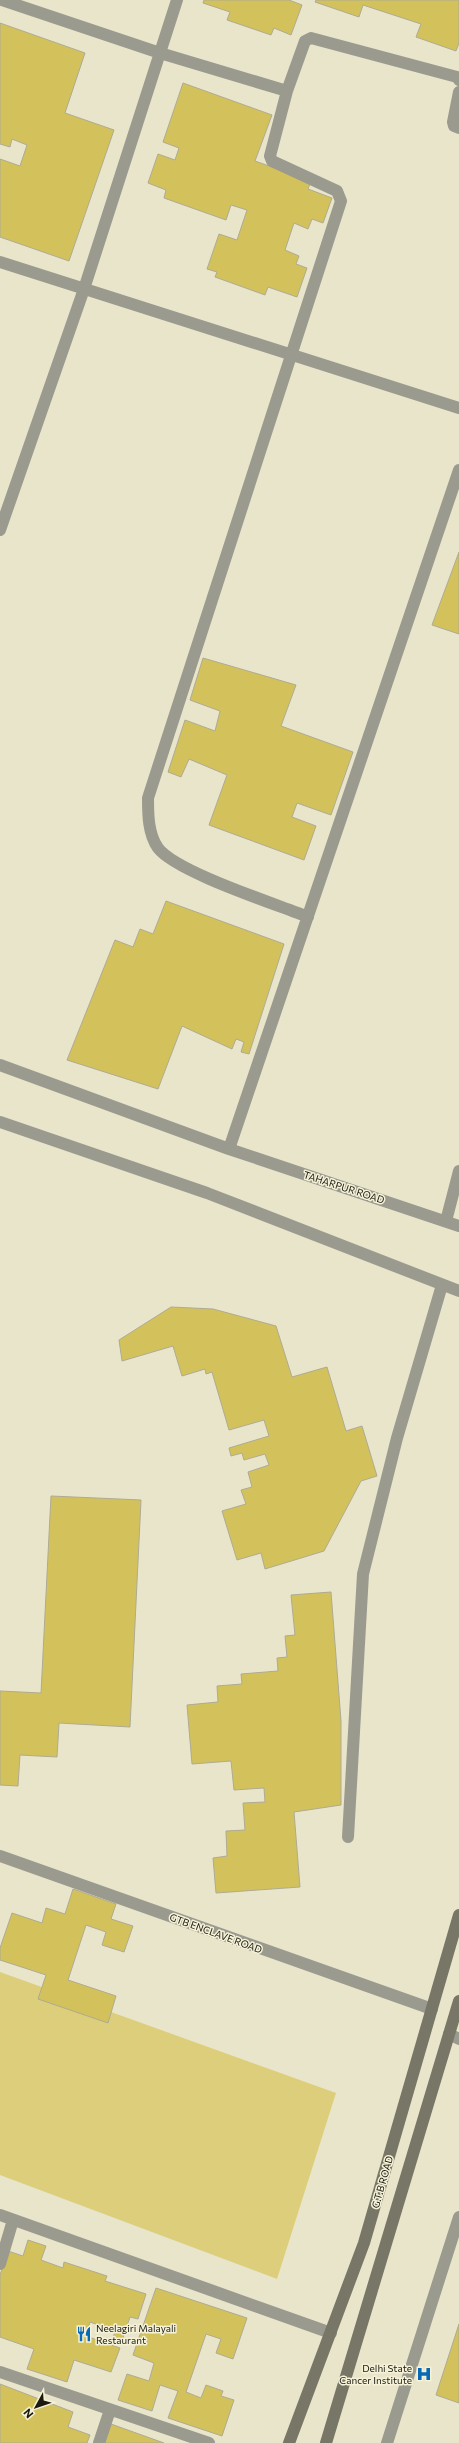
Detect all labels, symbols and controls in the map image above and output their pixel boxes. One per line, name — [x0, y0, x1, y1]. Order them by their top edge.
street label: TAHARPUR ROAD — [302, 1168, 386, 1206]
street label: GTB ENCLAVE ROAD — [168, 1911, 264, 1955]
street label: G.T.B ROAD — [369, 2154, 395, 2210]
place label: Neelagiri Malayali Restaurant — [96, 2322, 176, 2346]
restaurant icon: Neelagiri Malayali Restaurant — [75, 2325, 93, 2343]
place label: Delhi State Cancer Institute — [339, 2362, 412, 2386]
hospital icon: Delhi State Cancer Institute — [415, 2365, 433, 2383]
north arrow — [16, 2387, 56, 2427]
text: N — [20, 2406, 36, 2421]

